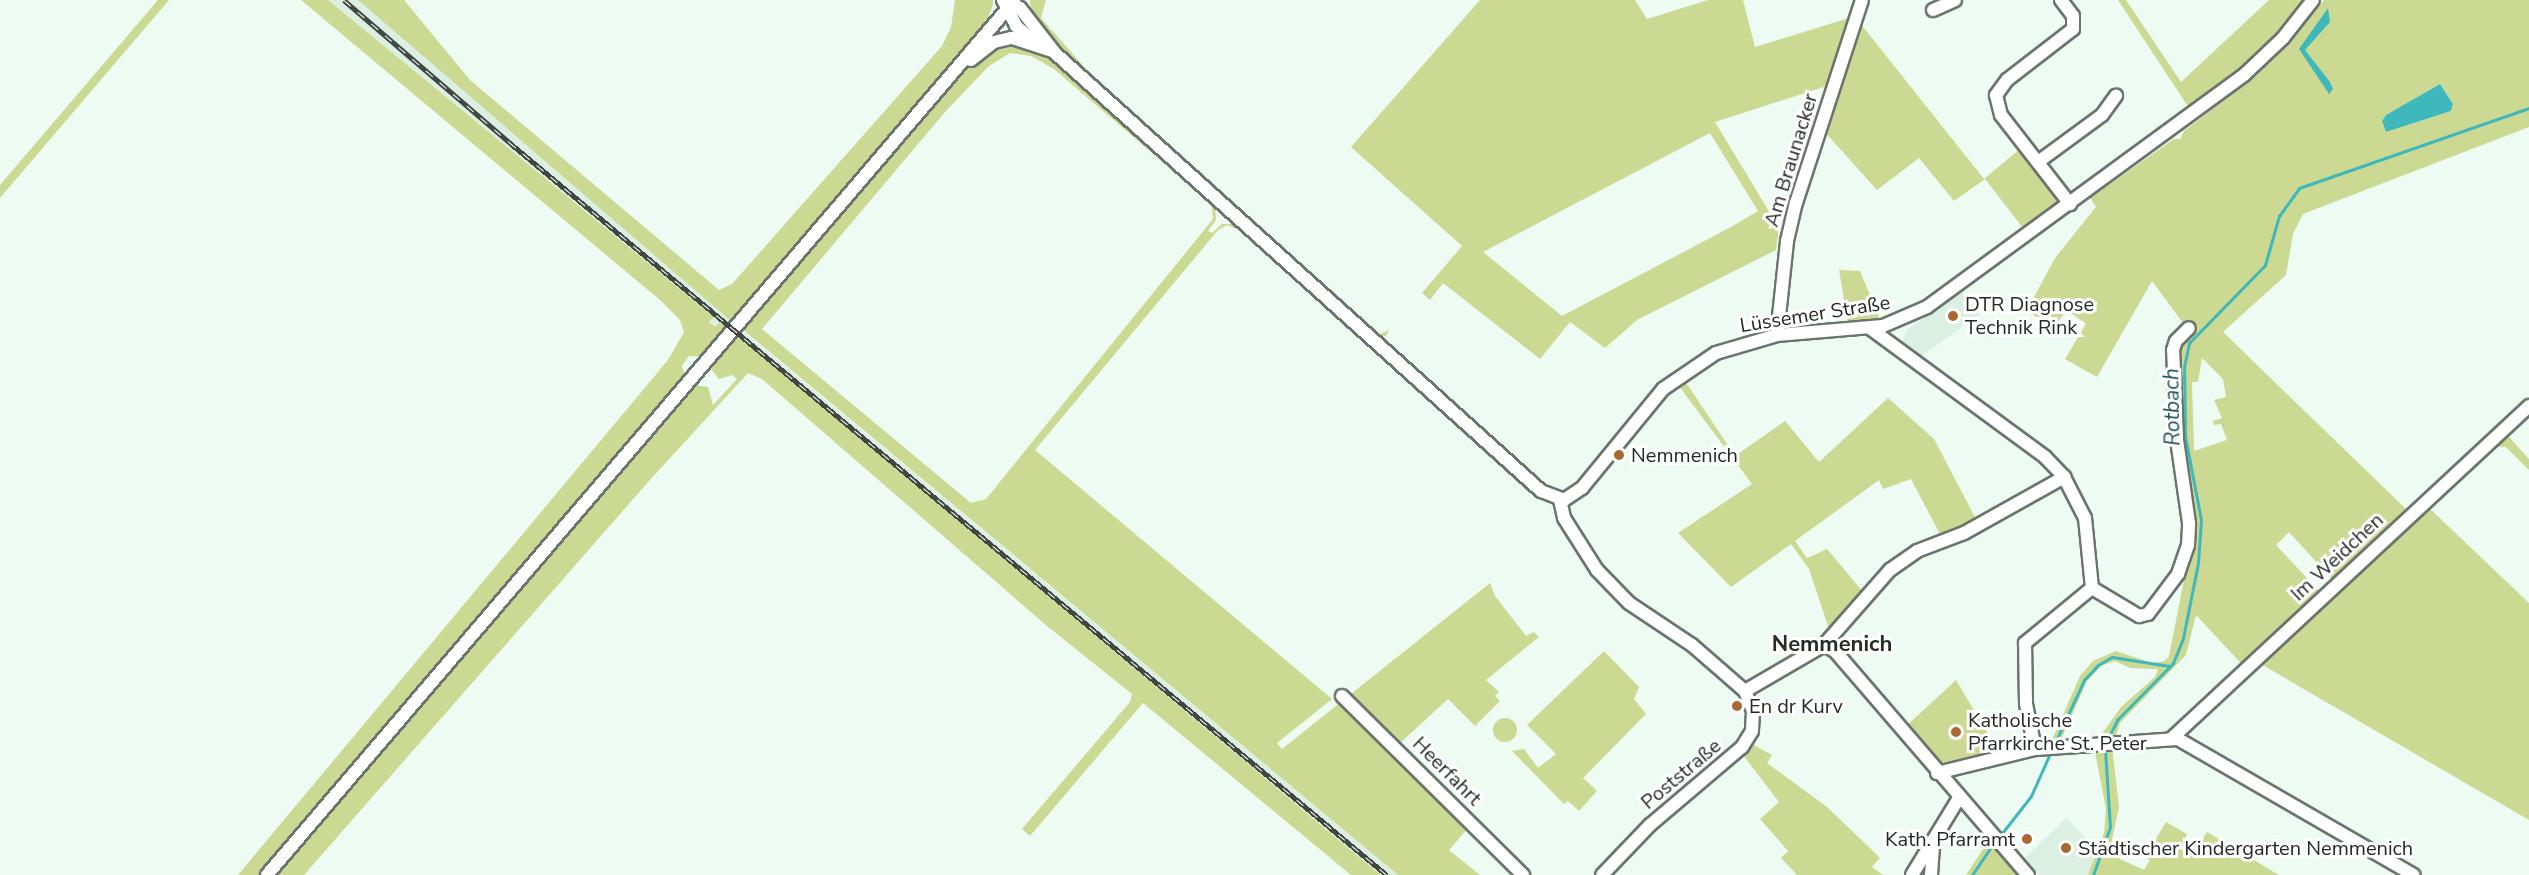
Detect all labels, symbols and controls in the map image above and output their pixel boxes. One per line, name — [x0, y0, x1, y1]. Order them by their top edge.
street label: Am Braunacker — [1759, 91, 1823, 229]
street label: Lüssemer Straße — [1738, 290, 1892, 338]
place label: DTR Diagnose Technik Rink — [1965, 292, 2094, 339]
marker: DTR Diagnose Technik Rink — [1946, 309, 1960, 323]
water label: Rotbach — [2159, 368, 2185, 446]
place label: Nemmenich — [1631, 443, 1738, 467]
marker: Nemmenich — [1612, 448, 1626, 462]
street label: Im Weidchen — [2286, 508, 2388, 606]
district label: Nemmenich — [1772, 632, 1892, 658]
place label: En dr Kurv — [1749, 694, 1843, 718]
marker: En dr Kurv — [1730, 699, 1744, 713]
place label: Katholische Pfarrkirche St. Peter — [1968, 708, 2147, 755]
marker: Katholische Pfarrkirche St. Peter — [1949, 725, 1963, 739]
street label: Heerfahrt — [1408, 732, 1486, 810]
street label: Poststraße — [1636, 734, 1726, 814]
place label: Kath. Pfarramt — [1885, 827, 2015, 851]
marker: Kath. Pfarramt — [2020, 832, 2034, 846]
place label: Städtischer Kindergarten Nemmenich — [2078, 836, 2413, 860]
marker: Städtischer Kindergarten Nemmenich — [2059, 841, 2073, 855]

